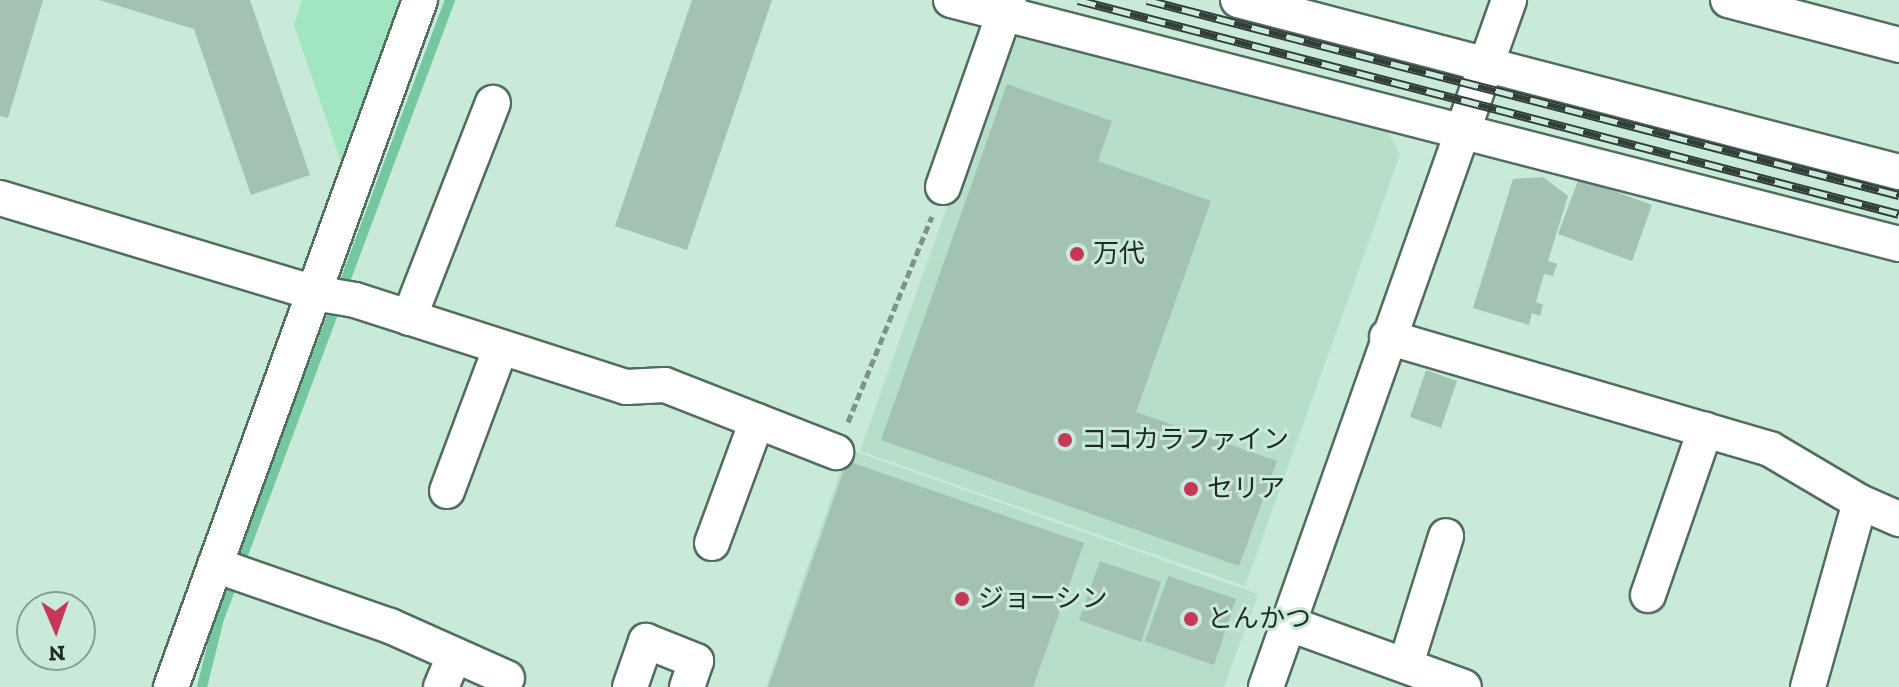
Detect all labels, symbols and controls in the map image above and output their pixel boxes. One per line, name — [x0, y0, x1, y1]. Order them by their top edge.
place label: 万代 — [1093, 238, 1145, 270]
marker: 万代 — [1068, 245, 1086, 263]
place label: ココカラファイン — [1081, 424, 1289, 456]
marker: ココカラファイン — [1056, 431, 1074, 449]
place label: セリア — [1207, 473, 1285, 505]
marker: セリア — [1182, 480, 1200, 498]
place label: ジョーシン — [978, 583, 1108, 615]
marker: ジョーシン — [953, 590, 971, 608]
north arrow — [16, 591, 96, 671]
place label: とんかつ — [1207, 603, 1311, 635]
marker: とんかつ — [1182, 610, 1200, 628]
text: N — [48, 640, 66, 667]

